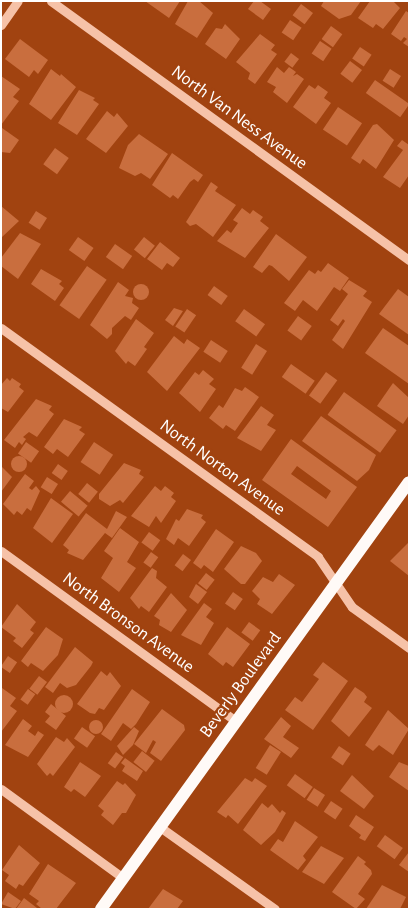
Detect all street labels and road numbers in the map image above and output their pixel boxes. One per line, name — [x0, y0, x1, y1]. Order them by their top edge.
street label: North Van Ness Avenue — [167, 61, 311, 175]
street label: North Norton Avenue — [155, 415, 289, 521]
street label: North Bronson Avenue — [58, 568, 198, 678]
street label: Beverly Boulevard — [195, 628, 287, 742]

